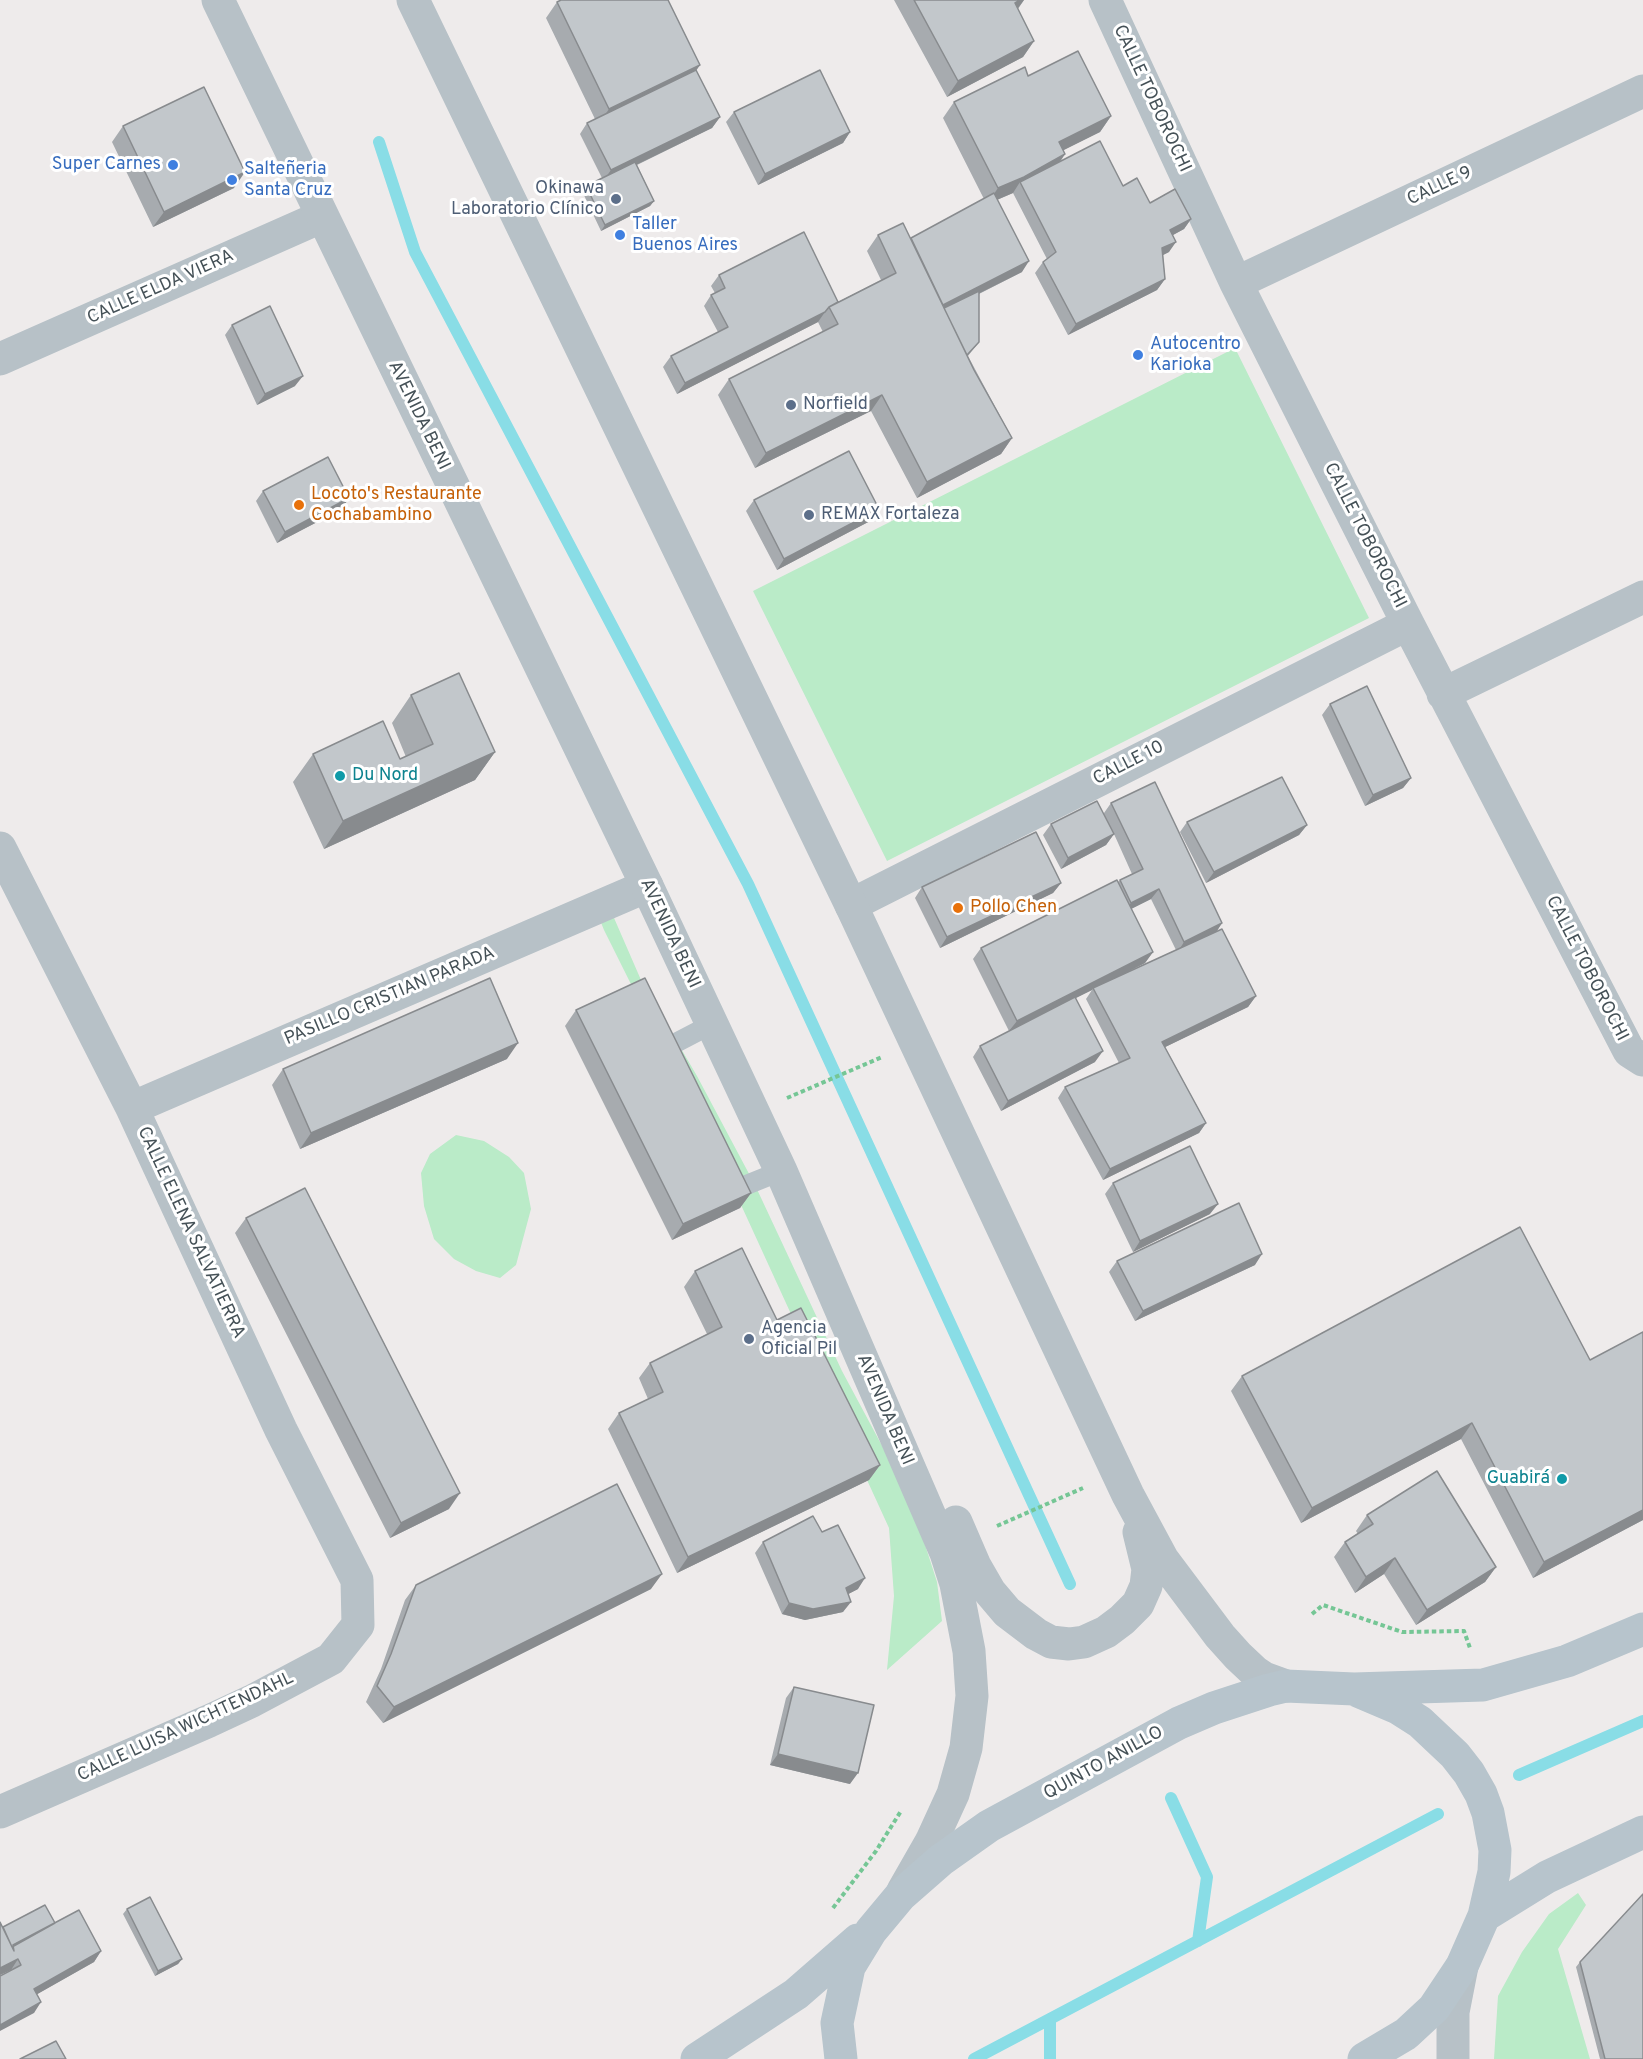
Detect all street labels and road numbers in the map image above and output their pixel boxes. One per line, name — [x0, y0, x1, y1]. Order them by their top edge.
street label: CALLE TOBOROCHI — [1107, 22, 1195, 176]
street label: CALLE 9 — [1404, 163, 1476, 211]
street label: CALLE ELDA VIERA — [84, 246, 238, 330]
street label: AVENIDA BENI — [382, 358, 454, 474]
street label: CALLE TOBOROCHI — [1318, 460, 1410, 612]
street label: CALLE 10 — [1090, 737, 1168, 791]
street label: AVENIDA BENI — [634, 876, 704, 992]
street label: CALLE TOBOROCHI — [1540, 893, 1632, 1045]
street label: PASILLO CRISTIAN PARADA — [282, 943, 498, 1051]
street label: CALLE ELENA SALVATIERRA — [131, 1124, 249, 1342]
street label: AVENIDA BENI — [851, 1351, 917, 1469]
street label: CALLE LUISA WICHTENDAHL — [74, 1668, 298, 1788]
street label: QUINTO ANILLO — [1041, 1722, 1167, 1806]

